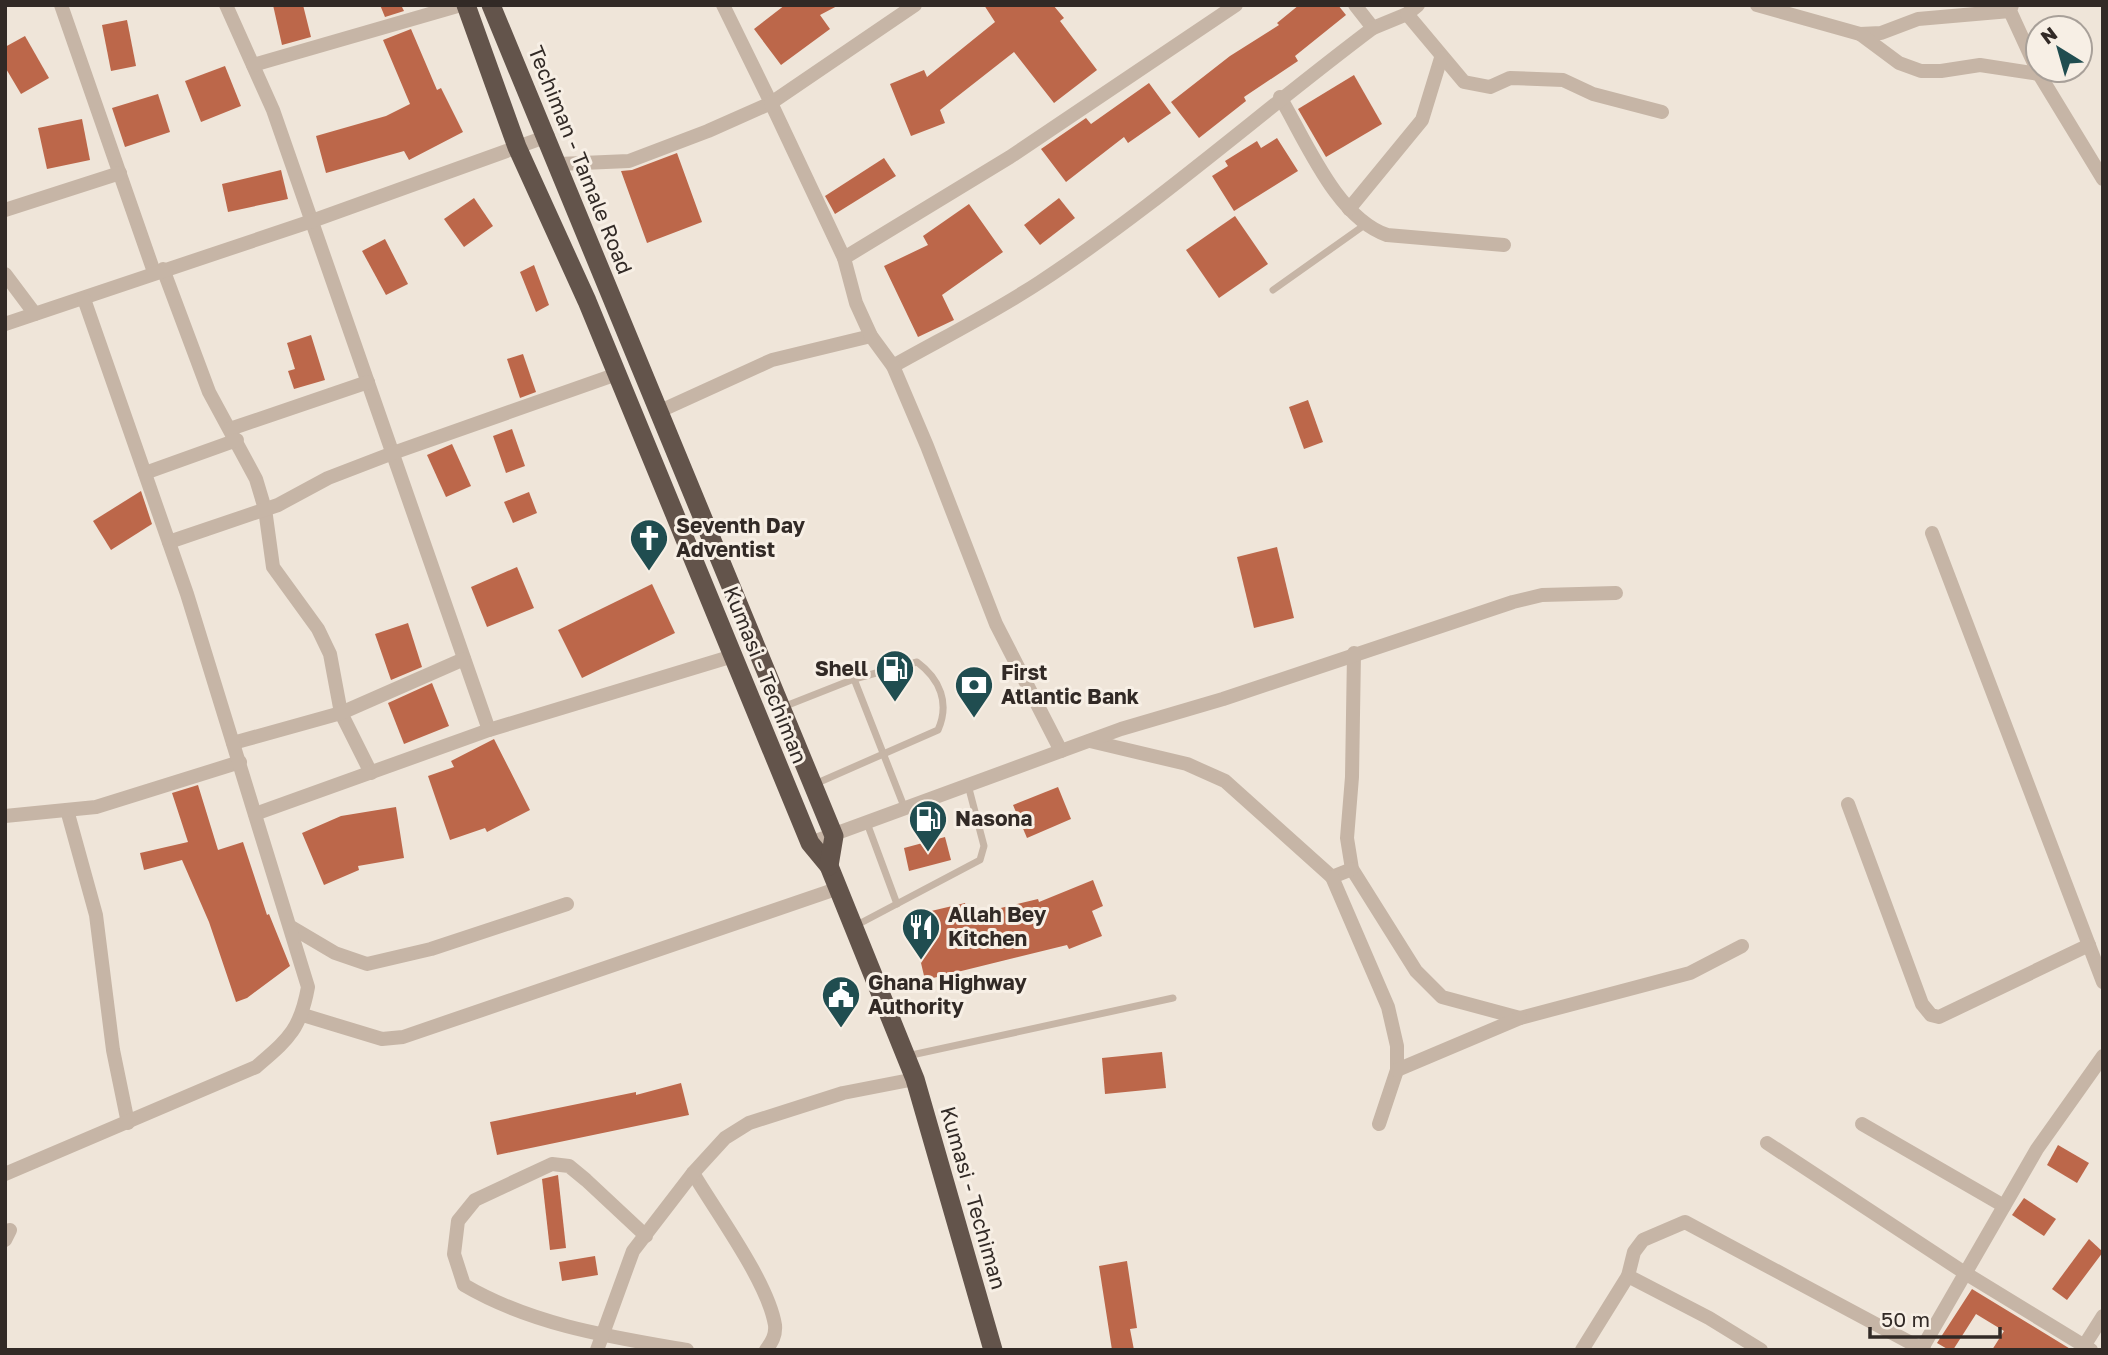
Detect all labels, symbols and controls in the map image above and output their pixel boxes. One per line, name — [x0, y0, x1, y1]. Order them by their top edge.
north arrow — [2024, 14, 2094, 84]
text: N — [2036, 21, 2061, 49]
street label: Techiman - Tamale Road — [523, 42, 639, 278]
place label: Seventh Day Adventist — [676, 512, 806, 562]
church icon: Seventh Day Adventist — [628, 517, 670, 572]
street label: Kumasi - Techiman — [718, 582, 813, 767]
fuel station icon: Shell — [874, 648, 916, 703]
place label: Shell — [815, 655, 868, 681]
place label: First Atlantic Bank — [1001, 659, 1139, 709]
bank icon: First Atlantic Bank — [953, 664, 995, 719]
fuel station icon: Nasona — [907, 798, 949, 853]
place label: Nasona — [955, 805, 1032, 831]
place label: Allah Bey Kitchen — [948, 901, 1047, 951]
restaurant icon: Allah Bey Kitchen — [900, 906, 942, 961]
place label: Ghana Highway Authority — [868, 969, 1027, 1019]
public building icon: Ghana Highway Authority — [820, 974, 862, 1029]
street label: Kumasi - Techiman — [935, 1103, 1013, 1292]
scale bar — [1870, 1296, 2000, 1340]
text: 50 m — [1881, 1306, 1930, 1332]

